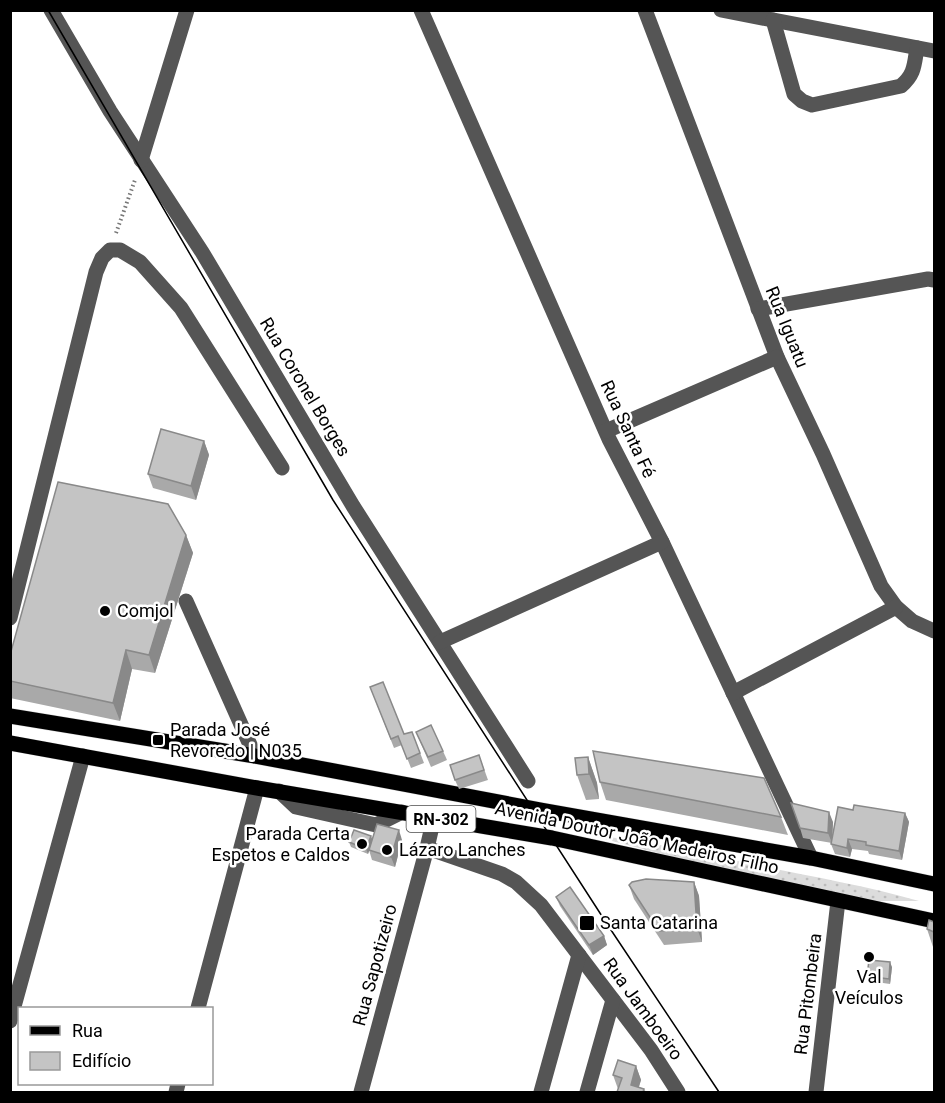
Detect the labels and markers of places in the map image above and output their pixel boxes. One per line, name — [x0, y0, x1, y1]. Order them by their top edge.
place label: Comjol — [117, 600, 174, 621]
marker: Comjol — [98, 604, 112, 618]
place label: Parada José Revoredo | N035 — [170, 719, 302, 761]
marker: Parada José Revoredo | N035 — [151, 733, 165, 747]
place label: Parada Certa Espetos e Caldos — [211, 823, 350, 865]
marker: Parada Certa Espetos e Caldos — [355, 837, 369, 851]
place label: Lázaro Lanches — [399, 839, 525, 860]
marker: Lázaro Lanches — [380, 843, 394, 857]
place label: Santa Catarina — [600, 912, 718, 933]
marker: Santa Catarina — [578, 914, 596, 932]
marker: Val Veículos — [862, 950, 876, 964]
place label: Val Veículos — [835, 966, 903, 1008]

